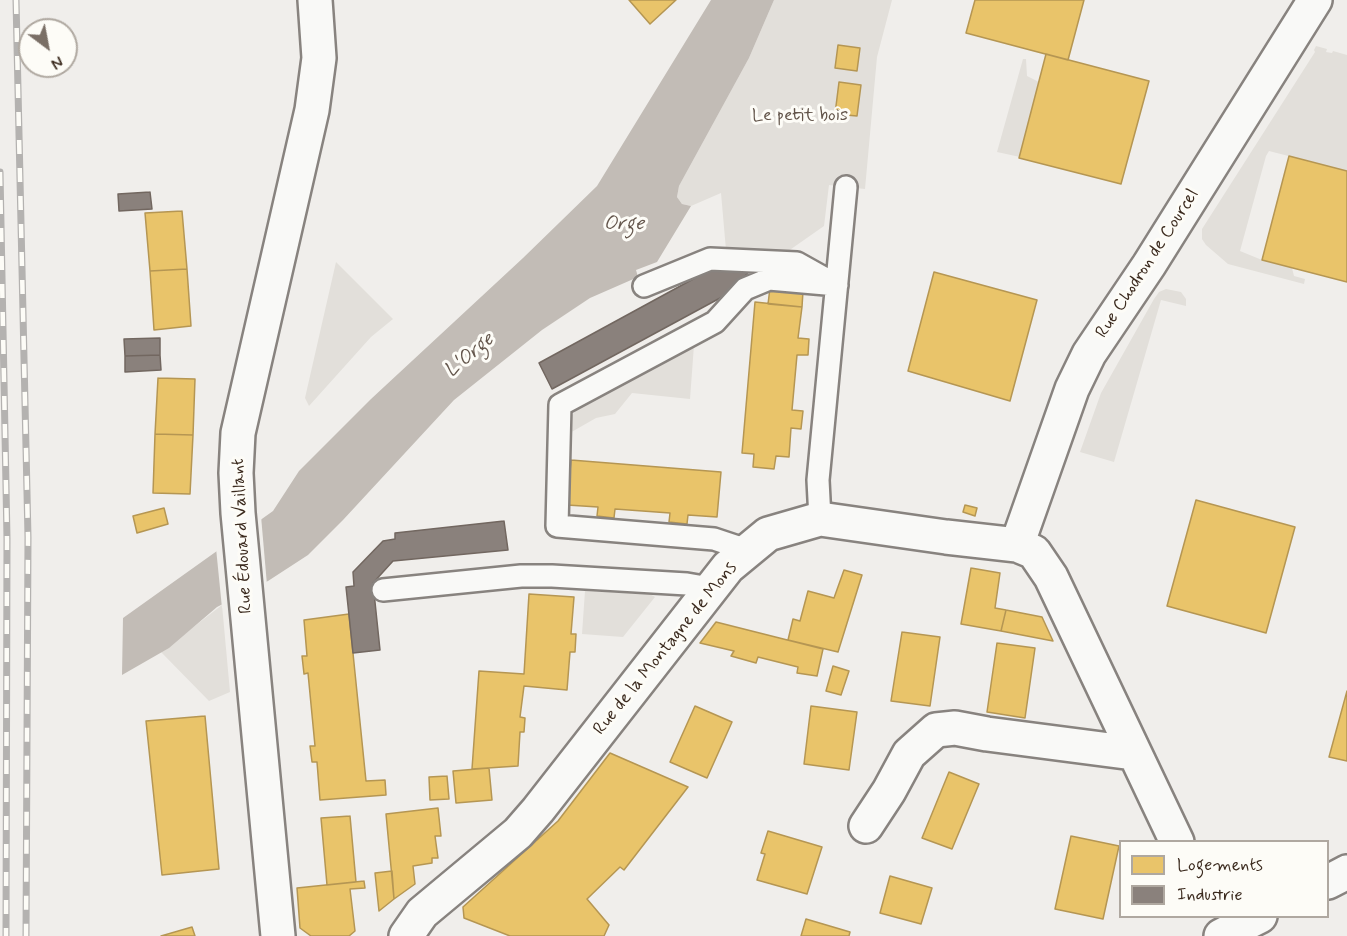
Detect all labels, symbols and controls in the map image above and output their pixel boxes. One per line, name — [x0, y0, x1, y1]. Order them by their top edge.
north arrow — [18, 18, 78, 78]
text: N — [47, 50, 67, 74]
park label: Le petit bois — [752, 105, 848, 127]
street label: Rue Chodron de Courcel — [1092, 185, 1204, 343]
water label: Orge — [604, 213, 644, 237]
water label: L'Orge — [440, 328, 500, 384]
street label: Rue Édouard Vaillant — [228, 458, 258, 614]
street label: Rue de la Montagne de Mons — [590, 558, 742, 740]
legend — [1119, 840, 1329, 918]
text: Logements — [1177, 853, 1263, 877]
text: Industrie — [1177, 883, 1243, 907]

